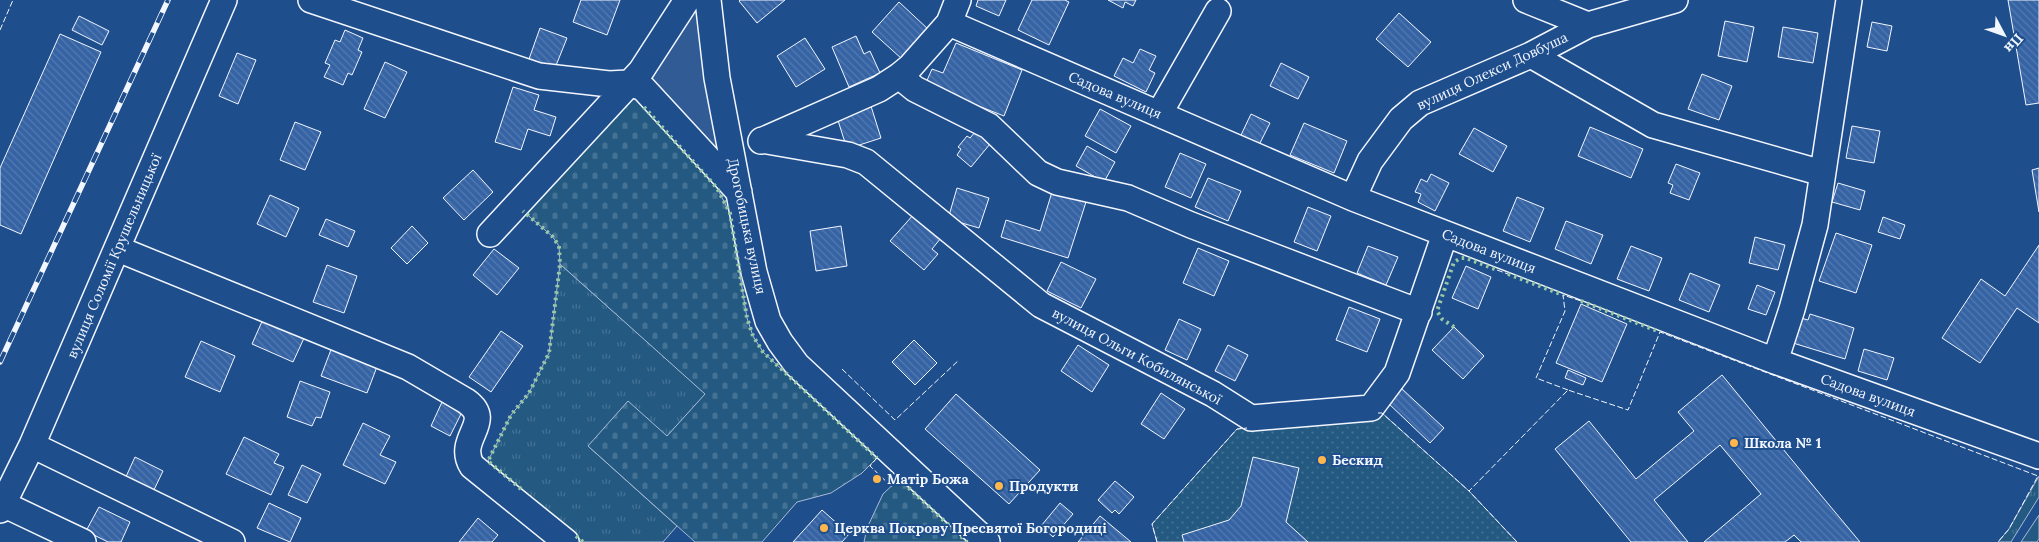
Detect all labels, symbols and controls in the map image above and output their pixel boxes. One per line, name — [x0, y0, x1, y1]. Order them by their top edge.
north arrow — [1979, 10, 2029, 60]
street label: вулиця Олекси Довбуша — [1413, 28, 1571, 114]
text: Пн — [2000, 30, 2027, 57]
street label: Садова вулиця — [1066, 67, 1164, 123]
street label: вулиця Соломії Крушельницької — [63, 151, 165, 361]
street label: Дрогобицька вулиця — [724, 156, 770, 296]
street label: Садова вулиця — [1439, 225, 1539, 277]
street label: вулиця Ольги Кобилянської — [1049, 304, 1225, 408]
street label: Садова вулиця — [1818, 370, 1918, 420]
place label: Школа № 1 — [1744, 434, 1822, 452]
marker: Школа № 1 — [1728, 437, 1740, 449]
place label: Бескид — [1332, 451, 1383, 469]
marker: Бескид — [1316, 454, 1328, 466]
place label: Матір Божа — [887, 470, 970, 488]
marker: Матір Божа — [871, 473, 883, 485]
place label: Продукти — [1009, 477, 1078, 495]
marker: Продукти — [993, 480, 1005, 492]
place label: Церква Покрову Пресвятої Богородиці — [834, 519, 1107, 537]
marker: Церква Покрову Пресвятої Богородиці — [818, 522, 830, 534]

